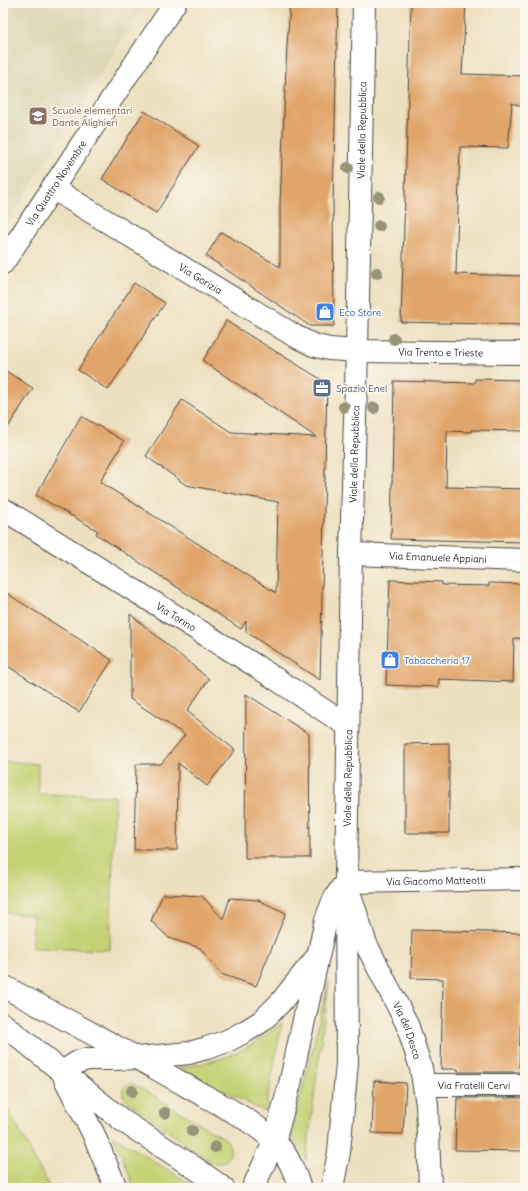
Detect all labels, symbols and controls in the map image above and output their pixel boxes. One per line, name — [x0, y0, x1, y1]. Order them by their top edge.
street label: Viale della Repubblica — [354, 81, 369, 179]
place label: Scuole elementari Dante Alighieri — [52, 104, 132, 129]
school or university icon: Scuole elementari Dante Alighieri — [27, 105, 49, 127]
street label: Via Quattro Novembre — [23, 137, 89, 228]
street label: Via Gorizia — [176, 260, 225, 297]
shop icon: Eco Store — [314, 301, 336, 323]
place label: Eco Store — [339, 306, 381, 319]
street label: Via Trento e Trieste — [398, 345, 483, 359]
office icon: Spazio Enel — [311, 377, 333, 399]
place label: Spazio Enel — [336, 382, 387, 395]
street label: Viale della Repubblica — [346, 405, 362, 503]
street label: Via Emanuele Appiani — [389, 549, 487, 565]
street label: Via Torino — [154, 599, 199, 634]
shop icon: Tabaccheria 17 — [379, 649, 401, 671]
place label: Tabaccheria 17 — [404, 654, 470, 667]
street label: Viale della Repubblica — [340, 729, 355, 827]
street label: Via Giacomo Matteotti — [386, 873, 486, 888]
street label: Via del Desco — [390, 1000, 424, 1061]
street label: Via Fratelli Cervi — [438, 1079, 510, 1092]

